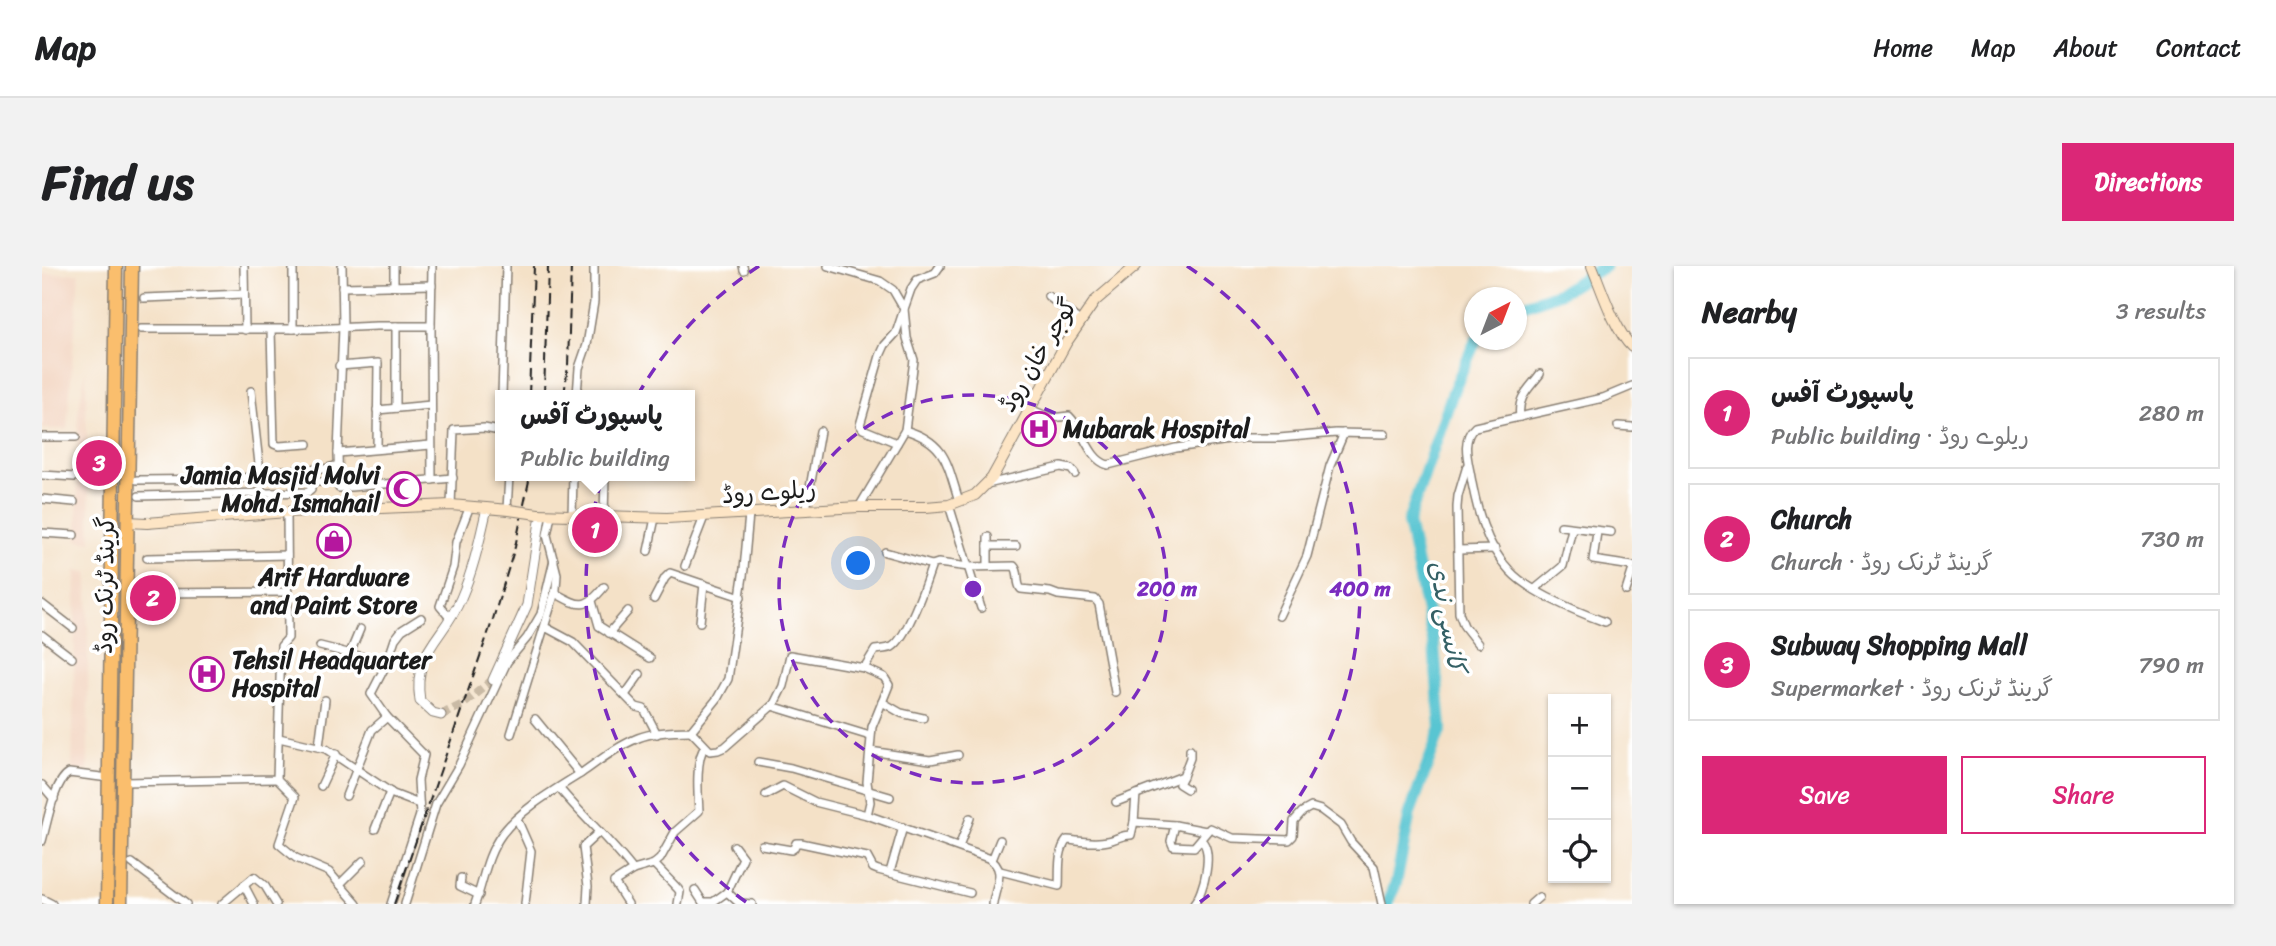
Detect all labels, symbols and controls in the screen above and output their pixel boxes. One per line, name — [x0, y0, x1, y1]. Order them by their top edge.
text: Map — [35, 19, 96, 77]
text: Home — [1873, 27, 1933, 69]
text: Map — [1971, 27, 2015, 69]
text: About — [2053, 27, 2118, 69]
text: Contact — [2156, 27, 2241, 69]
text: Find us — [42, 139, 194, 226]
button: Directions — [2062, 143, 2234, 221]
text: Nearby — [1702, 285, 1797, 339]
north arrow — [1464, 287, 1527, 350]
street label: گوجر خان روڈ — [987, 289, 1089, 421]
text: 3 results — [2116, 291, 2206, 332]
text: پاسپورٹ آفس — [1771, 370, 1913, 416]
popup — [495, 390, 695, 481]
text: پاسپورٹ آفس — [520, 392, 663, 438]
text: 1 — [1722, 393, 1732, 434]
text: 280 m — [2139, 393, 2204, 434]
place label: Mubarak Hospital — [1062, 408, 1251, 450]
hospital icon: Mubarak Hospital — [1020, 410, 1058, 448]
text: Public building · ریلوے روڈ — [1771, 416, 2029, 457]
pin: 3 — [76, 437, 122, 489]
text: Public building — [520, 438, 670, 479]
place label: Jamia Masjid Molvi Mohd. Ismahail — [179, 454, 381, 524]
street label: ریلوے روڈ — [721, 468, 817, 516]
mosque icon: Jamia Masjid Molvi Mohd. Ismahail — [385, 470, 423, 508]
text: Church — [1771, 496, 1852, 542]
pin: 1 — [572, 504, 618, 556]
street label: گرینڈ ٹرنک روڈ — [83, 516, 127, 654]
text: 2 — [1720, 519, 1734, 560]
text: 730 m — [2140, 519, 2204, 560]
shop icon: Arif Hardware and Paint Store — [315, 522, 353, 560]
text: Church · گرینڈ ٹرنک روڈ — [1771, 542, 1993, 583]
your location — [841, 546, 875, 580]
place label: Arif Hardware and Paint Store — [250, 556, 418, 626]
water label: کانسی ندی — [1416, 557, 1481, 680]
text: 200 m — [1136, 570, 1198, 608]
text: 400 m — [1328, 570, 1391, 608]
pin: 2 — [130, 572, 176, 624]
centre of rings — [961, 577, 985, 601]
text: Subway Shopping Mall — [1771, 622, 2027, 668]
place label: Tehsil Headquarter Hospital — [232, 639, 433, 709]
text: 3 — [1721, 645, 1733, 686]
text: 790 m — [2139, 645, 2204, 686]
hospital icon: Tehsil Headquarter Hospital — [188, 655, 226, 693]
text: Supermarket · گرینڈ ٹرنک روڈ — [1771, 668, 2053, 709]
map controls — [1548, 694, 1611, 883]
button: + — [1548, 694, 1611, 757]
button: Save — [1702, 756, 1947, 834]
button: Share — [1961, 756, 2206, 834]
button: − — [1548, 757, 1611, 820]
button: locate — [1548, 820, 1611, 883]

